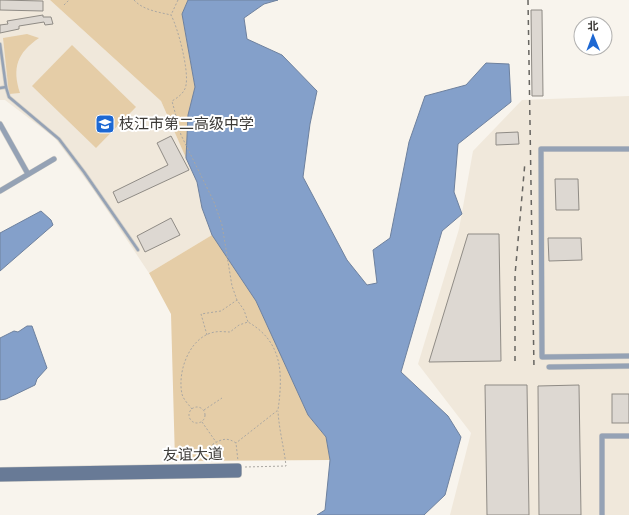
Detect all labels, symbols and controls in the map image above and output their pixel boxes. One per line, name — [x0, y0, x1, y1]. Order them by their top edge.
north arrow — [573, 16, 613, 56]
text: 北 — [587, 20, 598, 33]
school or university icon: 枝江市第二高级中学 — [94, 113, 116, 135]
place label: 枝江市第二高级中学 — [119, 115, 254, 134]
street label: 友谊大道 — [163, 445, 223, 465]

